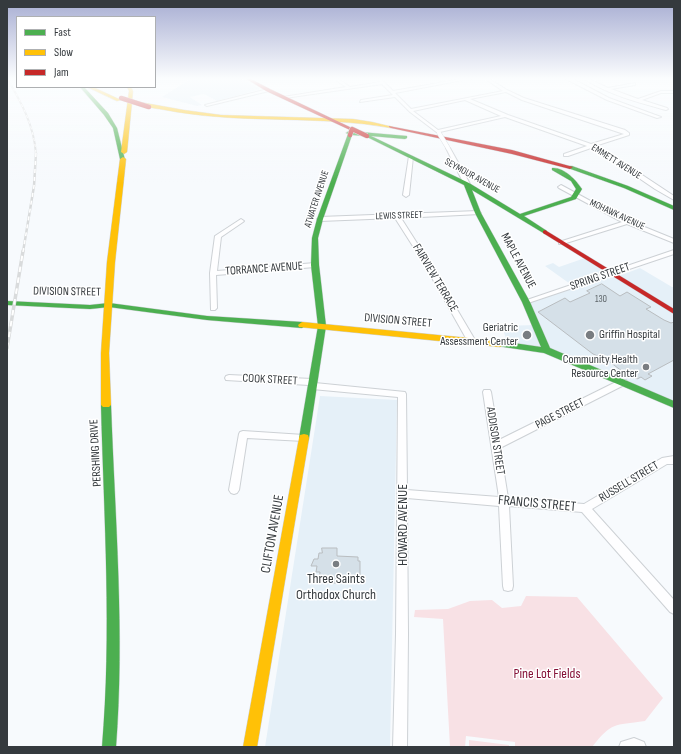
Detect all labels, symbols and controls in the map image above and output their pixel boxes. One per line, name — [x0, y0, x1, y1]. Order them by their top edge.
legend — [16, 16, 156, 88]
text: Fast — [54, 25, 71, 40]
text: Slow — [54, 45, 73, 60]
text: Jam — [54, 65, 69, 80]
street label: EMMETT AVENUE — [589, 142, 643, 182]
street label: SEYMOUR AVENUE — [442, 156, 502, 196]
street label: ATWATER AVENUE — [302, 169, 332, 229]
street label: MOHAWK AVENUE — [588, 197, 646, 233]
street label: LEWIS STREET — [375, 209, 423, 223]
street label: MAPLE AVENUE — [497, 231, 539, 291]
street label: FAIRVIEW TERRACE — [409, 241, 461, 315]
street label: TORRANCE AVENUE — [225, 259, 303, 279]
street label: SPRING STREET — [568, 260, 632, 294]
street label: DIVISION STREET — [33, 284, 101, 300]
house number: 130 — [595, 293, 607, 305]
street label: DIVISION STREET — [364, 311, 432, 331]
place label: Geriatric Assessment Center — [440, 321, 518, 349]
place label: Griffin Hospital — [599, 328, 660, 342]
marker: Geriatric Assessment Center — [521, 329, 533, 341]
marker: Griffin Hospital — [584, 329, 596, 341]
place label: Community Health Resource Center — [563, 353, 638, 381]
marker: Community Health Resource Center — [641, 362, 651, 372]
street label: COOK STREET — [242, 371, 298, 389]
street label: PAGE STREET — [533, 396, 587, 432]
street label: ADDISON STREET — [483, 406, 507, 476]
street label: PERSHING DRIVE — [87, 419, 105, 487]
street label: RUSSELL STREET — [596, 458, 662, 506]
street label: HOWARD AVENUE — [395, 484, 411, 566]
street label: FRANCIS STREET — [497, 492, 577, 516]
street label: CLIFTON AVENUE — [258, 493, 288, 575]
marker: Three Saints Orthodox Church — [331, 559, 341, 569]
place label: Three Saints Orthodox Church — [296, 571, 376, 604]
park label: Pine Lot Fields — [514, 666, 580, 682]

